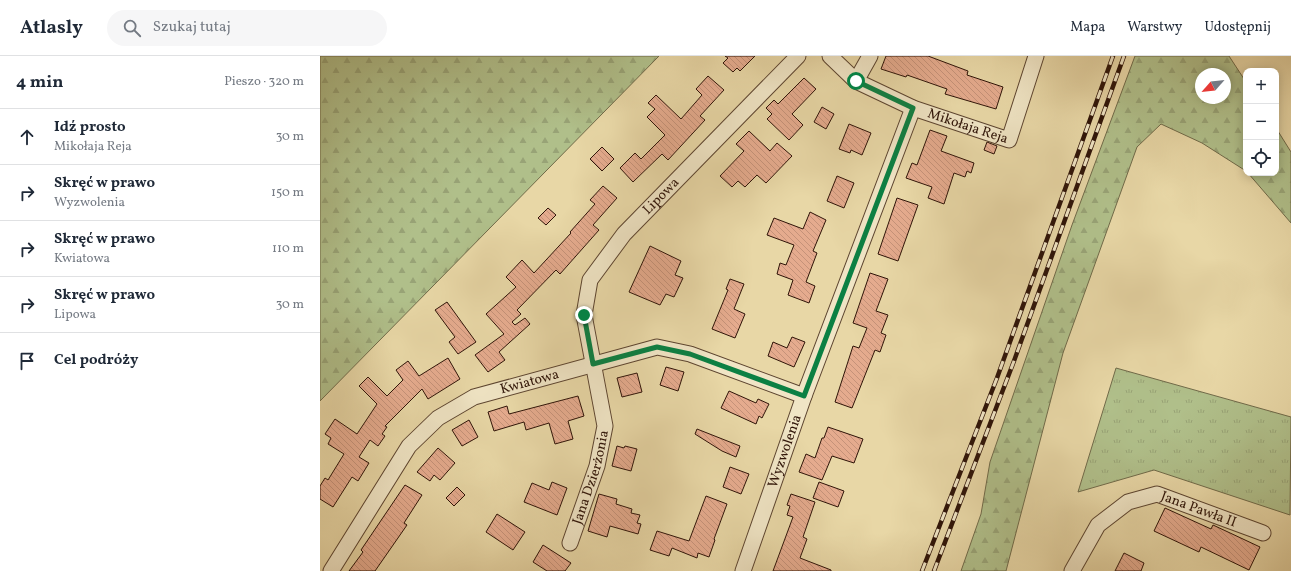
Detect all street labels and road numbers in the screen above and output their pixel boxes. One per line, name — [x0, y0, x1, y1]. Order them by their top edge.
street label: Mikołaja Reja — [925, 104, 1011, 149]
street label: Lipowa — [638, 173, 684, 219]
street label: Kwiatowa — [498, 365, 561, 399]
street label: Wyzwolenia — [763, 412, 806, 490]
street label: Jana Dzierżonia — [568, 429, 613, 527]
street label: Jana Pawła II — [1158, 487, 1239, 532]

